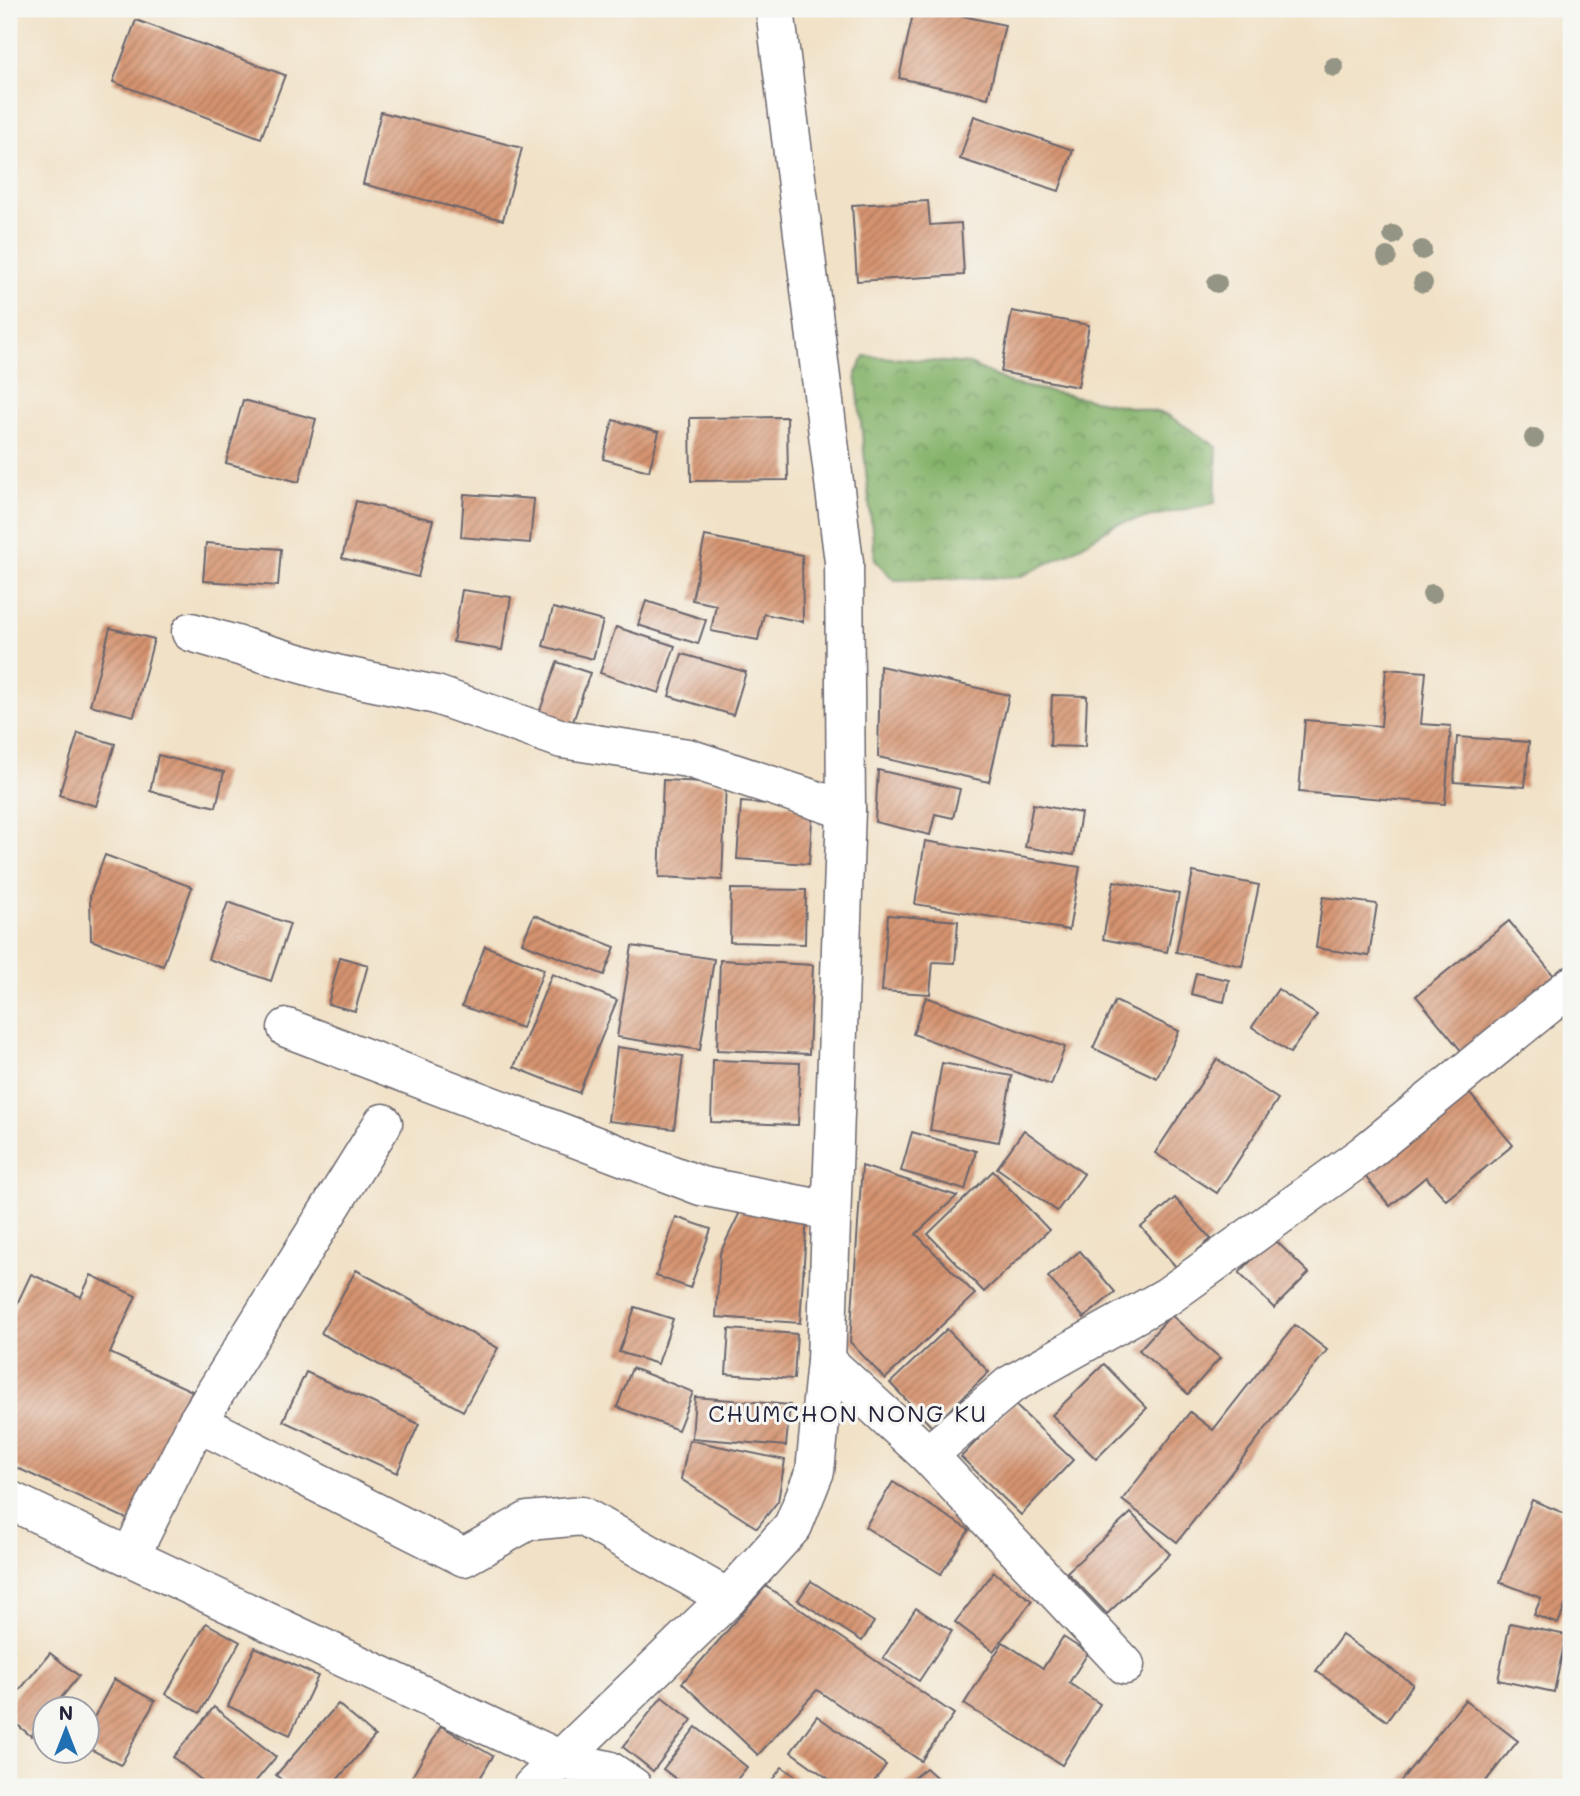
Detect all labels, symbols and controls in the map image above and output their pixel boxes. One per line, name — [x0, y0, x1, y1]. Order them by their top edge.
district label: CHUMCHON NONG KU — [708, 1398, 988, 1428]
north arrow — [32, 1694, 102, 1764]
text: N — [59, 1700, 73, 1725]

